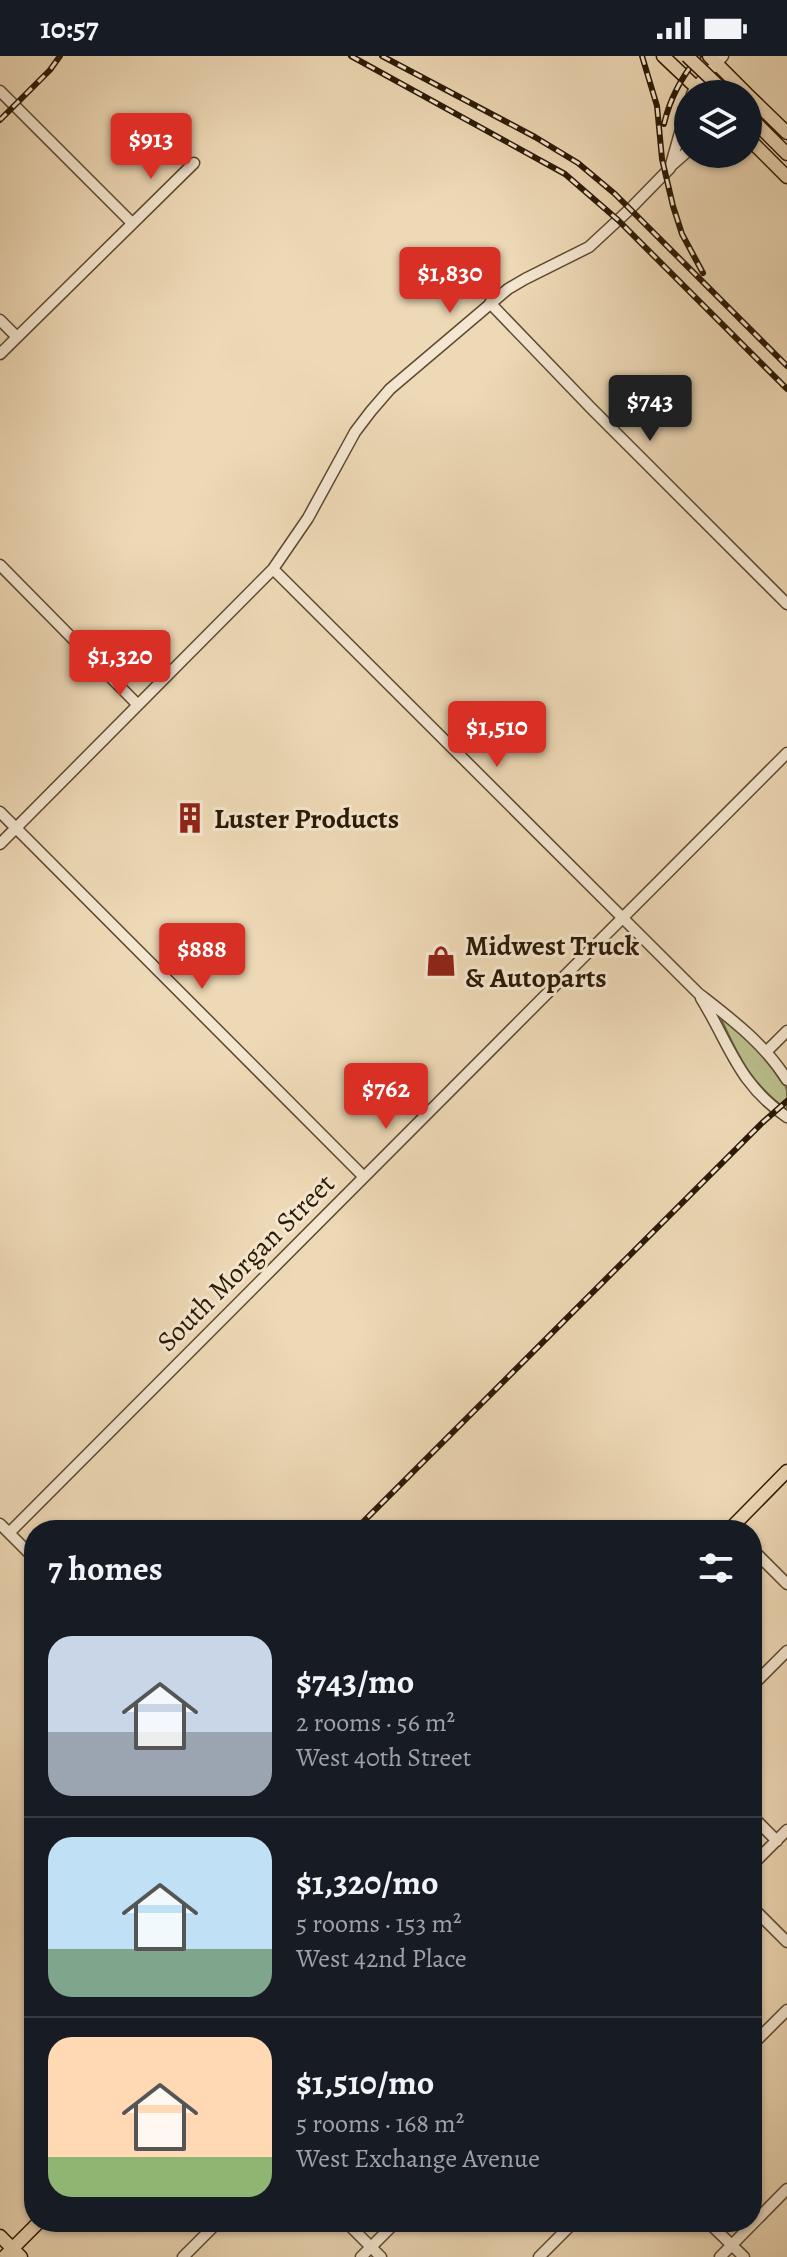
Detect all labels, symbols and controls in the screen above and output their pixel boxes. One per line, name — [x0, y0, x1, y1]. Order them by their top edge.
text: 10:57 — [40, 8, 99, 48]
map controls — [674, 80, 762, 168]
button: layers — [674, 80, 762, 168]
pin: $913 — [104, 113, 198, 181]
text: $913 — [129, 121, 173, 156]
pin: $1,830 — [385, 247, 515, 315]
text: $1,830 — [417, 255, 483, 290]
pin: $743 — [603, 375, 697, 443]
text: $743 — [627, 383, 673, 418]
pin: $1,320 — [55, 630, 185, 698]
text: $1,320 — [87, 638, 153, 673]
pin: $1,510 — [432, 701, 562, 769]
text: $1,510 — [466, 709, 528, 744]
place label: Luster Products — [214, 800, 399, 838]
building icon: Luster Products — [173, 801, 207, 835]
pin: $888 — [155, 923, 249, 991]
place label: Midwest Truck & Autoparts — [465, 927, 640, 997]
text: $888 — [177, 931, 227, 966]
shop icon: Midwest Truck & Autoparts — [424, 944, 458, 978]
pin: $762 — [339, 1063, 433, 1131]
text: $762 — [362, 1071, 410, 1106]
street label: South Morgan Street — [148, 1165, 343, 1360]
text: 7 homes — [48, 1545, 163, 1592]
icon: filters — [694, 1546, 738, 1590]
text: $743/mo — [296, 1658, 414, 1705]
icon: home — [112, 1668, 208, 1764]
text: 2 rooms · 56 m² — [296, 1705, 455, 1740]
text: West 40th Street — [296, 1740, 471, 1775]
text: $1,320/mo — [296, 1859, 439, 1906]
icon: home — [112, 1869, 208, 1965]
text: 5 rooms · 153 m² — [296, 1906, 462, 1941]
text: West 42nd Place — [296, 1941, 467, 1976]
text: $1,510/mo — [296, 2059, 434, 2106]
icon: home — [112, 2069, 208, 2165]
text: 5 rooms · 168 m² — [296, 2106, 464, 2141]
text: West Exchange Avenue — [296, 2141, 540, 2176]

